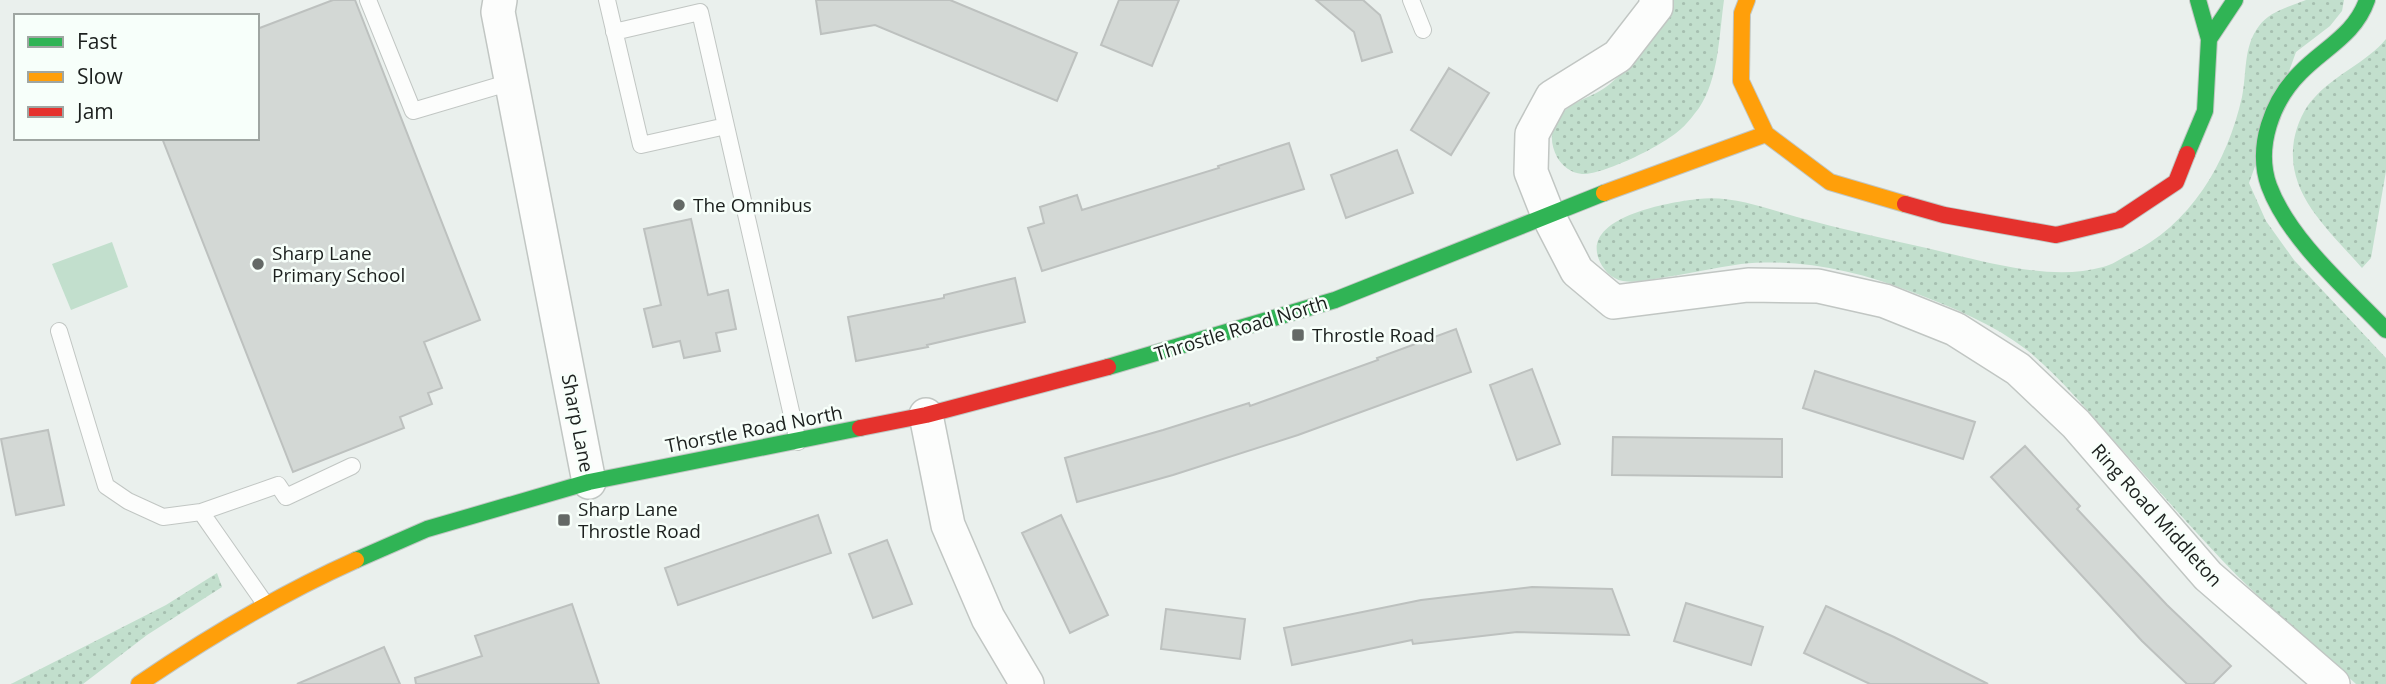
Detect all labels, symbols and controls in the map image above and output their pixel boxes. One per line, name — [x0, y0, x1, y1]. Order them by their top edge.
legend — [14, 14, 259, 140]
text: Fast — [77, 27, 117, 55]
text: Slow — [77, 62, 123, 90]
text: Jam — [75, 97, 114, 125]
place label: The Omnibus — [693, 192, 812, 218]
marker: The Omnibus — [671, 197, 687, 213]
place label: Sharp Lane Primary School — [272, 240, 405, 288]
marker: Sharp Lane Primary School — [250, 256, 266, 272]
street label: Throstle Road North — [1151, 289, 1331, 367]
place label: Throstle Road — [1312, 322, 1435, 348]
marker: Throstle Road — [1290, 327, 1306, 343]
street label: Sharp Lane — [556, 372, 600, 474]
street label: Thorstle Road North — [663, 399, 845, 459]
street label: Ring Road Middleton — [2086, 438, 2228, 592]
place label: Sharp Lane Throstle Road — [578, 496, 701, 544]
marker: Sharp Lane Throstle Road — [556, 512, 572, 528]

